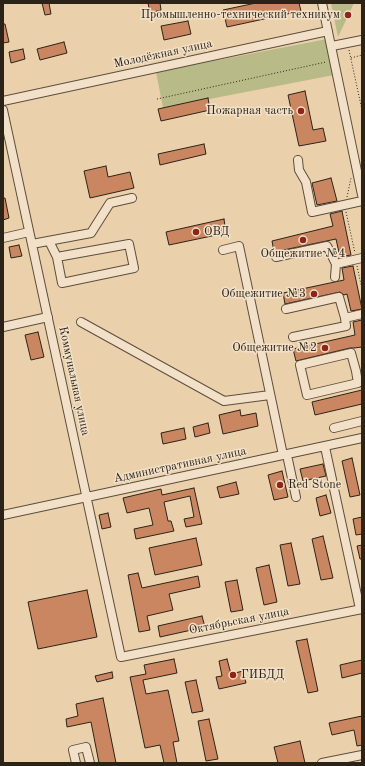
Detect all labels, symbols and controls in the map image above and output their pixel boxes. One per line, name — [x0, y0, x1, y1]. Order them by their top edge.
place label: Промышленно-технический техникум — [141, 8, 340, 22]
marker: Промышленно-технический техникум — [343, 10, 353, 20]
street label: Молодёжная улица — [112, 37, 214, 71]
place label: Пожарная часть — [206, 104, 293, 118]
marker: Пожарная часть — [296, 106, 306, 116]
place label: ОВД — [204, 225, 229, 239]
marker: ОВД — [191, 227, 201, 237]
marker: Общежитие №4 — [298, 235, 308, 245]
place label: Общежитие №4 — [261, 247, 345, 261]
place label: Общежитие №3 — [221, 287, 306, 301]
marker: Общежитие №3 — [309, 289, 319, 299]
street label: Коммунальная улица — [55, 325, 93, 437]
place label: Общежитие №2 — [232, 341, 317, 355]
marker: Общежитие №2 — [320, 343, 330, 353]
street label: Административная улица — [112, 444, 248, 486]
place label: Red Stone — [288, 478, 341, 492]
marker: Red Stone — [275, 480, 285, 490]
street label: Октябрьская улица — [188, 604, 290, 638]
place label: ГИБДД — [241, 668, 284, 682]
marker: ГИБДД — [228, 670, 238, 680]

